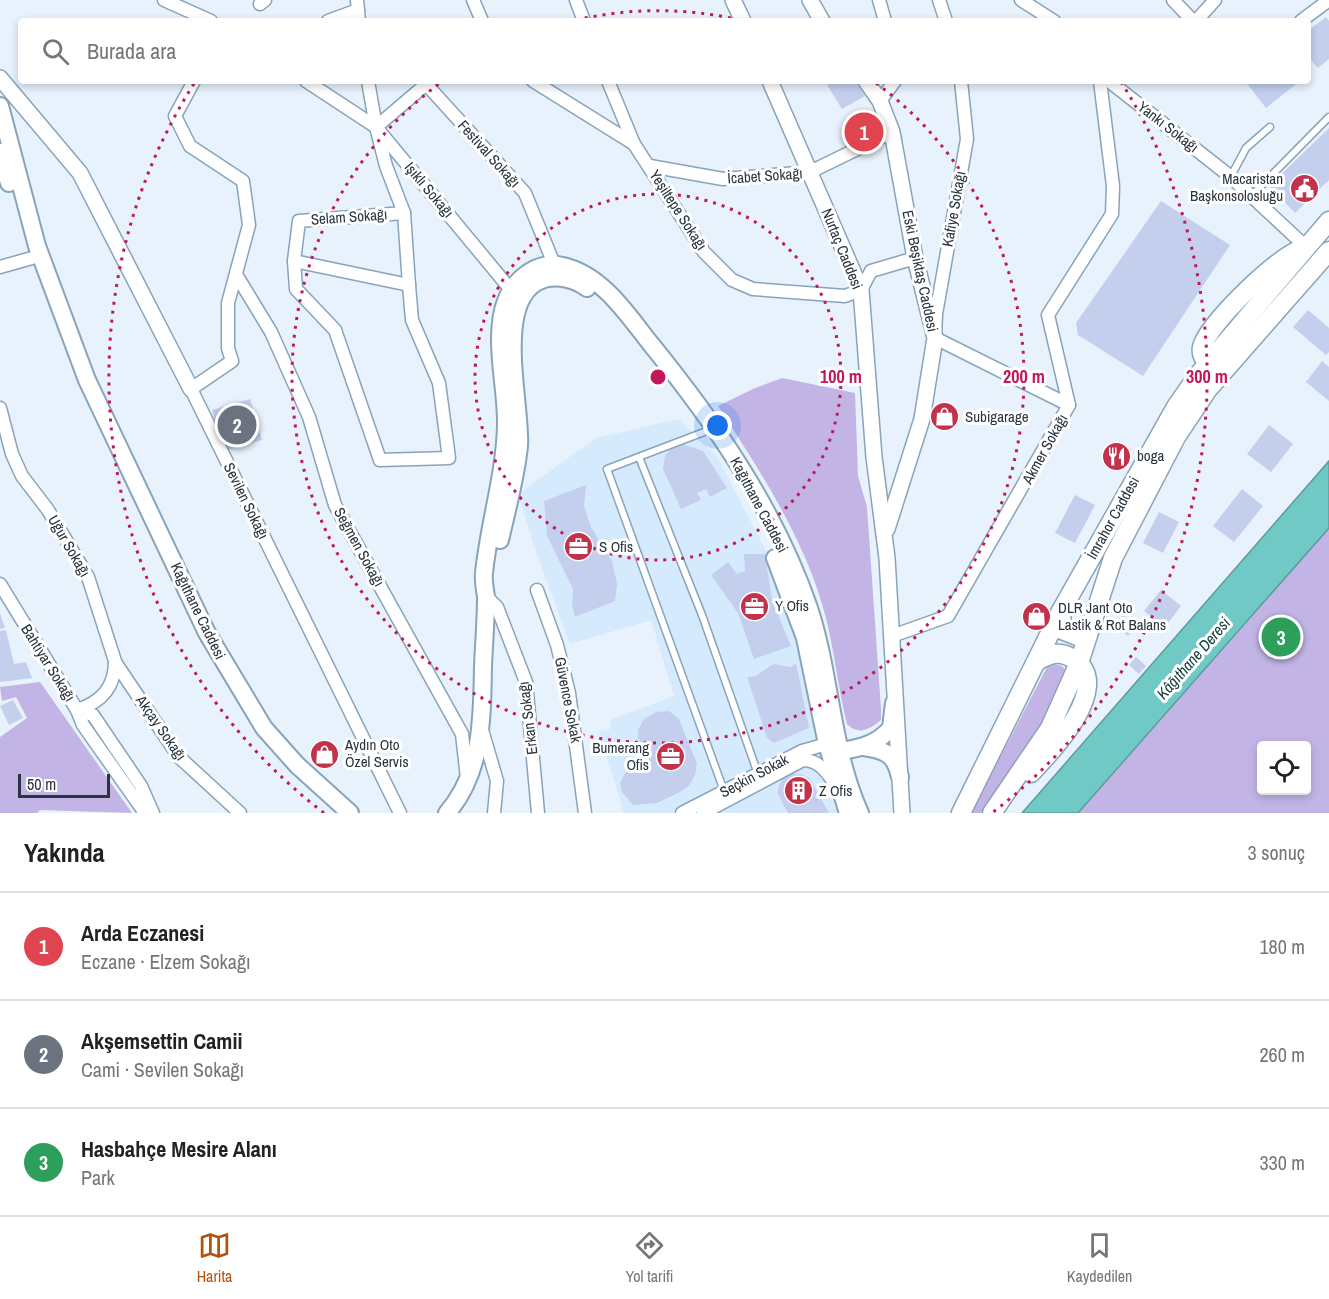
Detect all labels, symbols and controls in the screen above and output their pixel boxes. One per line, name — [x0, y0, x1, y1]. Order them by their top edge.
search box — [18, 18, 1311, 84]
icon: search — [39, 35, 72, 68]
text: Burada ara — [87, 36, 176, 66]
street label: Yankı Sokağı — [1133, 96, 1203, 157]
pin: 1 — [844, 110, 884, 154]
street label: Festival Sokağı — [453, 115, 525, 192]
street label: Işıklı Sokağı — [400, 157, 459, 222]
street label: İcabet Sokağı — [727, 162, 803, 189]
street label: Yeşiltepe Sokağı — [645, 165, 712, 254]
place label: Macaristan Başkonsolosluğu — [1190, 168, 1283, 206]
street label: Kafiye Sokağı — [937, 169, 970, 248]
public building icon: Macaristan Başkonsolosluğu — [1288, 172, 1320, 204]
street label: Selam Sokağı — [310, 203, 388, 230]
street label: Nurtaç Caddesi — [817, 205, 868, 292]
street label: Eski Beşiktaş Caddesi — [897, 208, 944, 334]
text: 100 m — [820, 364, 862, 389]
text: 200 m — [1003, 364, 1045, 389]
text: 300 m — [1186, 364, 1228, 389]
centre of rings — [648, 367, 668, 387]
shop icon: Subigarage — [928, 401, 960, 433]
pin: 2 — [218, 402, 256, 448]
place label: Subigarage — [965, 406, 1029, 427]
street label: Akmer Sokağı — [1016, 410, 1072, 489]
your location — [703, 411, 732, 440]
restaurant icon: boga — [1100, 440, 1132, 472]
place label: boga — [1137, 445, 1165, 466]
street label: Kağıthane Caddesi — [725, 453, 793, 556]
street label: Sevilen Sokağı — [219, 459, 274, 543]
street label: İmrahor Caddesi — [1081, 473, 1144, 563]
street label: Seğmen Sokağı — [329, 503, 390, 590]
street label: Uğur Sokağı — [43, 511, 96, 581]
office icon: S Ofis — [562, 531, 594, 563]
place label: S Ofis — [599, 536, 633, 557]
street label: Kağıthane Caddesi — [166, 559, 231, 663]
office icon: Y Ofis — [738, 590, 770, 622]
place label: Y Ofis — [775, 595, 809, 616]
place label: DLR Jant Oto Lastik & Rot Balans — [1058, 597, 1166, 635]
shop icon: DLR Jant Oto Lastik & Rot Balans — [1021, 601, 1053, 633]
water label: Kâğıthane Deresi — [1151, 612, 1235, 704]
pin: 3 — [1262, 614, 1300, 660]
street label: Bahtiyar Sokağı — [16, 620, 81, 705]
street label: Güvence Sokak — [550, 655, 587, 745]
street label: Erkan Sokağı — [513, 680, 542, 756]
street label: Akçay Sokağı — [131, 690, 192, 765]
place label: Aydın Oto Özel Servis — [344, 734, 409, 772]
place label: Bumerang Ofis — [592, 737, 649, 775]
shop icon: Aydın Oto Özel Servis — [308, 738, 340, 770]
office icon: Bumerang Ofis — [654, 741, 686, 773]
map controls — [1257, 741, 1311, 795]
button: locate — [1257, 741, 1311, 795]
street label: Seçkin Sokak — [716, 748, 793, 802]
scale bar — [18, 771, 110, 798]
text: 50 m — [27, 773, 56, 795]
building icon: Z Ofis — [782, 775, 814, 807]
place label: Z Ofis — [819, 780, 853, 801]
text: Yakında — [24, 835, 105, 870]
text: 3 sonuç — [1248, 839, 1305, 866]
text: Arda Eczanesi — [81, 918, 204, 948]
text: 1 — [39, 933, 48, 960]
text: 180 m — [1259, 933, 1305, 960]
text: Eczane · Elzem Sokağı — [81, 948, 251, 975]
text: Akşemsettin Camii — [81, 1026, 242, 1056]
text: 2 — [39, 1041, 48, 1068]
text: 260 m — [1259, 1041, 1305, 1068]
text: Cami · Sevilen Sokağı — [81, 1056, 244, 1083]
text: Hasbahçe Mesire Alanı — [81, 1134, 277, 1164]
text: 3 — [39, 1149, 48, 1176]
text: 330 m — [1259, 1149, 1305, 1176]
text: Park — [81, 1164, 115, 1191]
tab: Harita — [197, 1229, 232, 1287]
tab: Yol tarifi — [626, 1229, 673, 1287]
tab: Kaydedilen — [1067, 1229, 1132, 1287]

